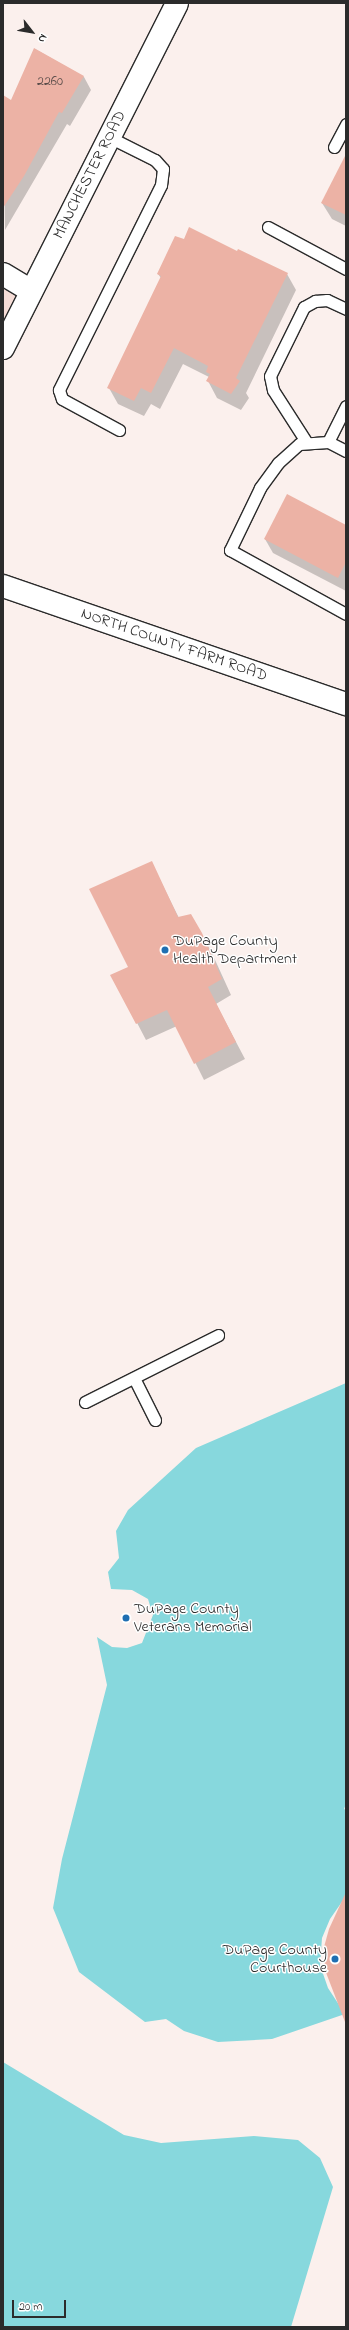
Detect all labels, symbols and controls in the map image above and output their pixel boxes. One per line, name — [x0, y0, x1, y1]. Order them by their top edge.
north arrow — [12, 12, 52, 52]
text: N — [34, 31, 51, 45]
house number: 2260 — [37, 74, 63, 90]
street label: MANCHESTER ROAD — [49, 108, 131, 242]
street label: NORTH COUNTY FARM ROAD — [78, 604, 270, 686]
place label: DuPage County Health Department — [173, 931, 297, 969]
marker: DuPage County Health Department — [160, 945, 170, 955]
place label: DuPage County Veterans Memorial — [134, 1599, 252, 1637]
marker: DuPage County Veterans Memorial — [121, 1613, 131, 1623]
place label: DuPage County Courthouse — [222, 1940, 327, 1978]
marker: DuPage County Courthouse — [330, 1954, 340, 1964]
scale bar — [14, 2292, 68, 2318]
text: 20 m — [19, 2298, 42, 2316]

